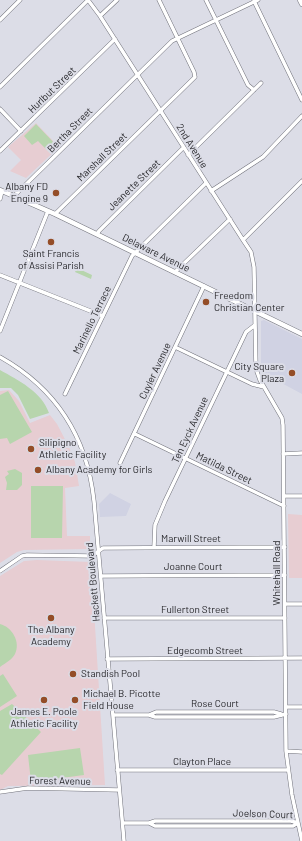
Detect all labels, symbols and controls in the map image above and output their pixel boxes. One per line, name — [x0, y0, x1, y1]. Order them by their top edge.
street label: Hurlbut Street — [26, 64, 78, 116]
street label: Bertha Street — [45, 105, 95, 155]
street label: 2nd Avenue — [174, 122, 210, 170]
street label: Marshall Street — [74, 130, 130, 184]
street label: Jeanette Street — [105, 157, 163, 213]
place label: Albany FD Engine 9 — [5, 181, 48, 204]
marker: Albany FD Engine 9 — [51, 188, 61, 198]
street label: Delaware Avenue — [120, 231, 192, 275]
marker: Saint Francis of Assisi Parish — [46, 237, 56, 247]
place label: Saint Francis of Assisi Parish — [18, 248, 84, 272]
street label: Marinello Terrace — [70, 284, 114, 356]
place label: Freedom Christian Center — [214, 290, 284, 314]
marker: Freedom Christian Center — [201, 297, 211, 307]
street label: Cuyler Avenue — [137, 341, 173, 401]
place label: City Square Plaza — [234, 361, 284, 384]
marker: City Square Plaza — [287, 368, 297, 378]
street label: Ten Eyck Avenue — [169, 395, 211, 465]
place label: Silipigno Athletic Facility — [39, 437, 106, 460]
marker: Silipigno Athletic Facility — [26, 444, 36, 454]
street label: Matilda Street — [194, 449, 254, 487]
place label: Albany Academy for Girls — [46, 464, 152, 476]
marker: Albany Academy for Girls — [33, 465, 43, 475]
street label: Marwill Street — [161, 533, 221, 545]
street label: Whitehall Road — [271, 541, 283, 605]
street label: Hackett Boulevard — [84, 542, 102, 622]
street label: Joanne Court — [164, 561, 222, 573]
street label: Fullerton Street — [161, 604, 229, 616]
marker: The Albany Academy — [46, 613, 56, 623]
place label: The Albany Academy — [27, 624, 75, 648]
street label: Edgecomb Street — [167, 645, 243, 657]
place label: Standish Pool — [81, 668, 140, 680]
marker: Standish Pool — [68, 669, 78, 679]
place label: Michael B. Picotte Field House — [83, 688, 160, 712]
marker: James E. Poole Athletic Facility — [39, 695, 49, 705]
marker: Michael B. Picotte Field House — [70, 695, 80, 705]
street label: Rose Court — [191, 698, 239, 710]
place label: James E. Poole Athletic Facility — [10, 706, 78, 730]
street label: Clayton Place — [173, 756, 231, 768]
street label: Forest Avenue — [29, 774, 91, 788]
street label: Joelson Court — [232, 807, 294, 821]

